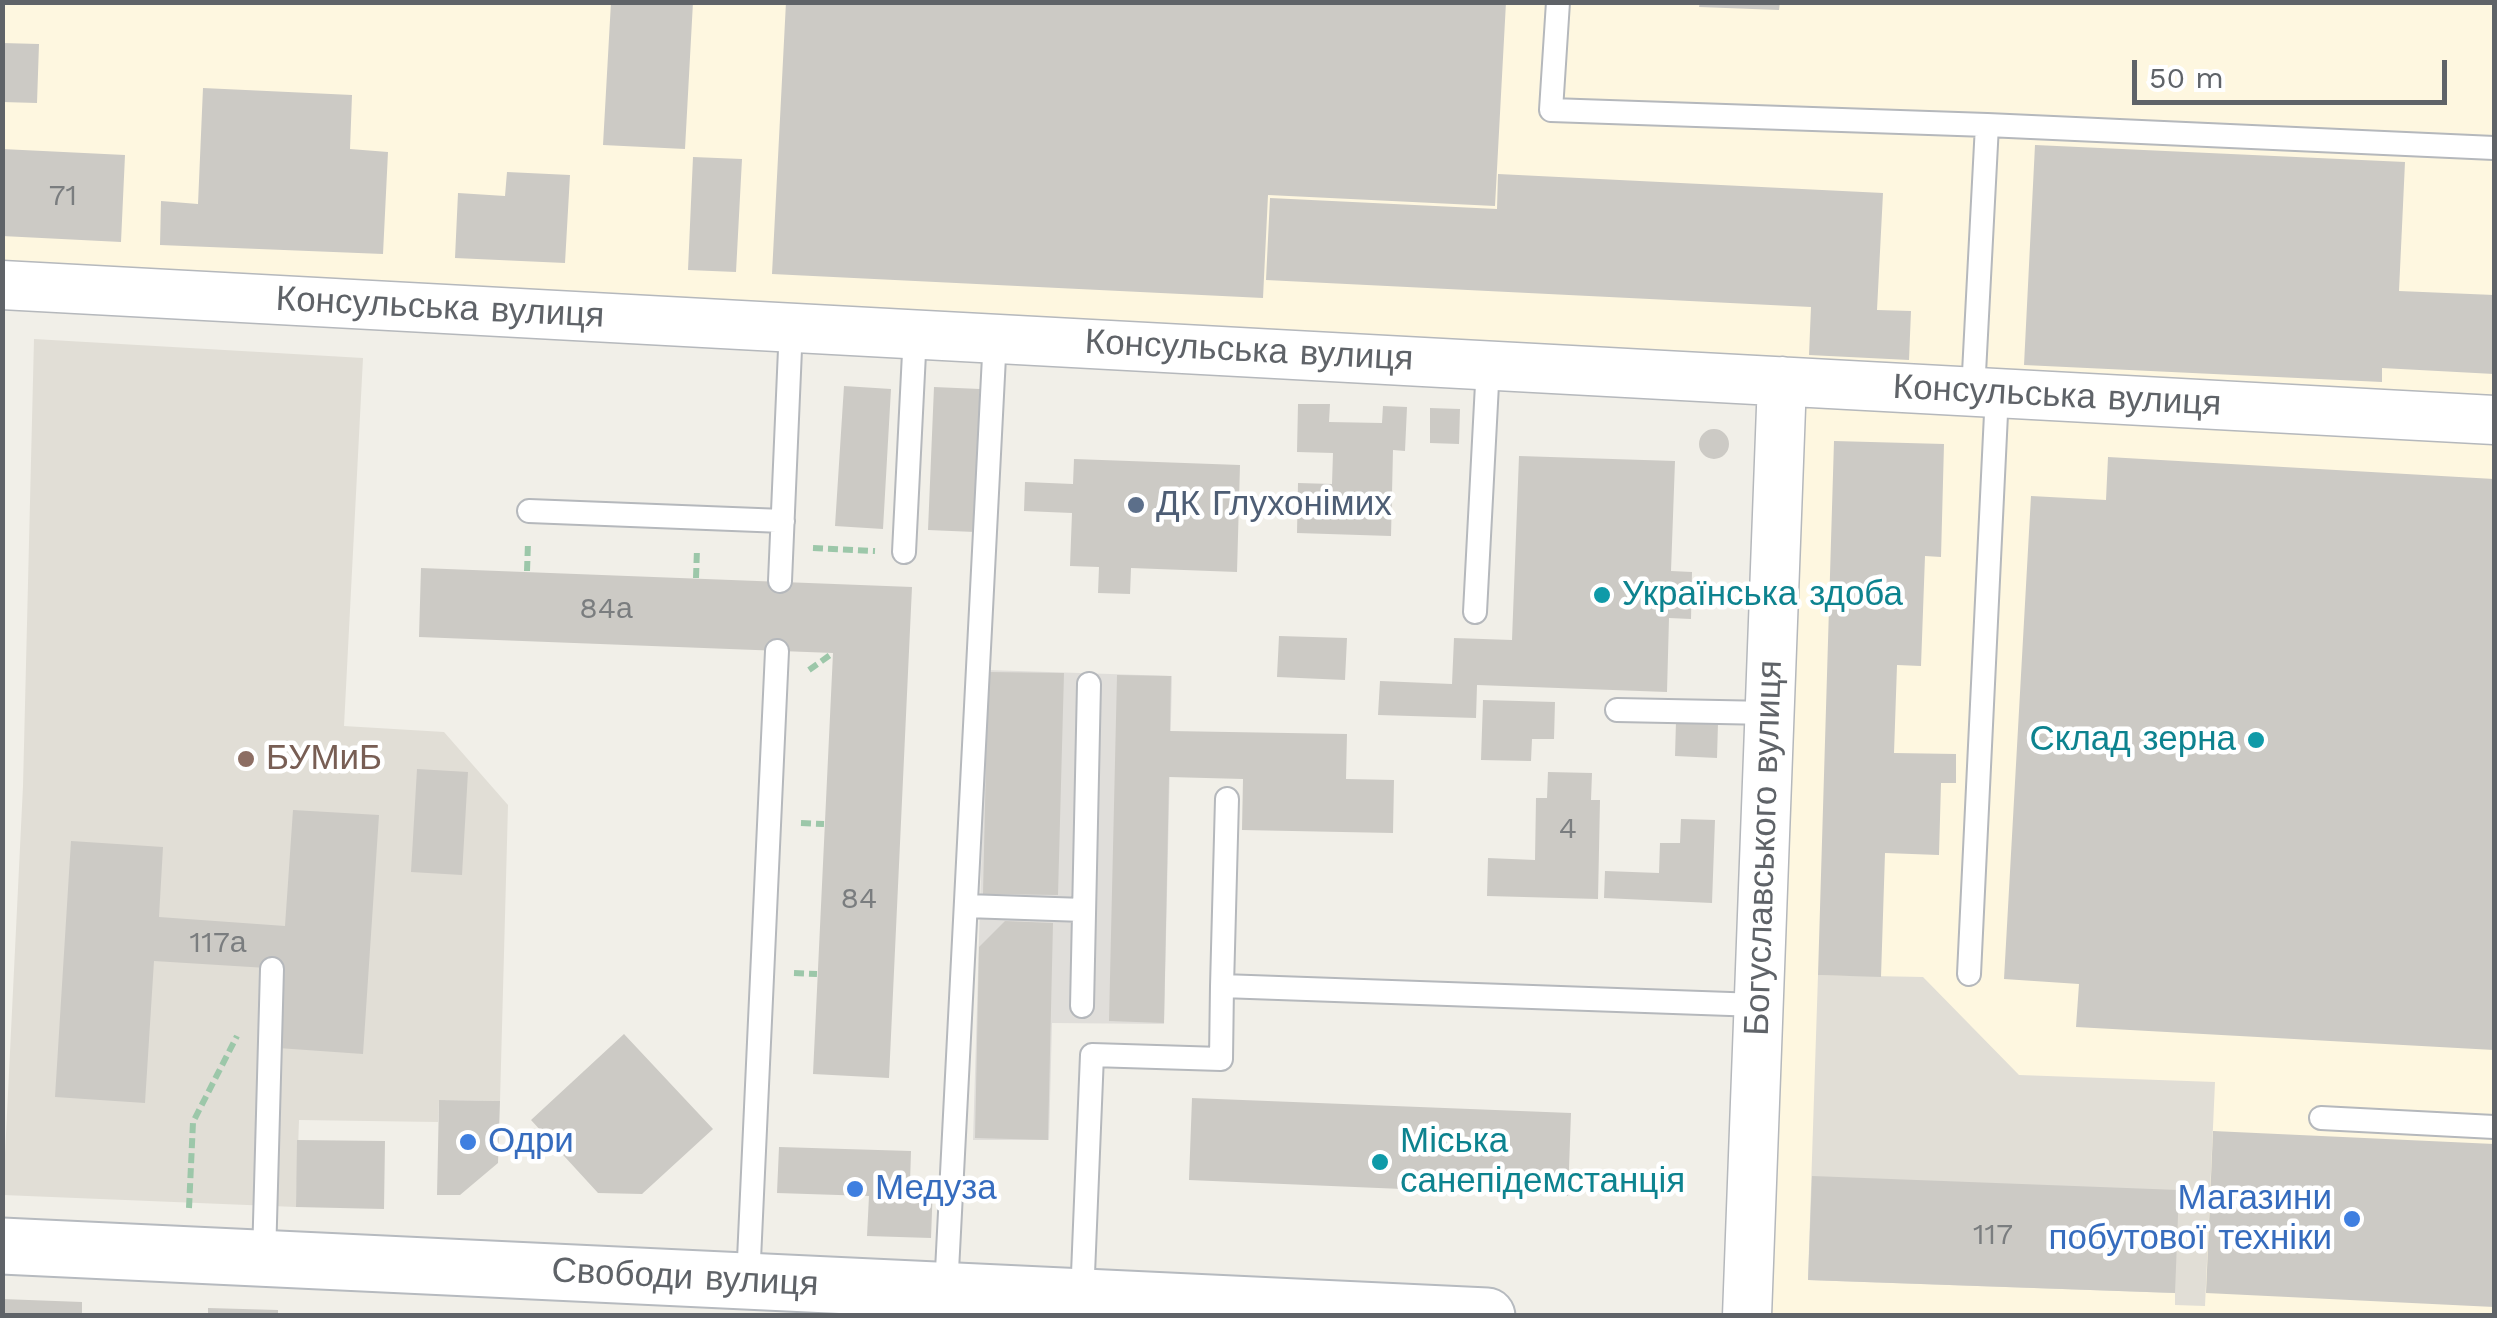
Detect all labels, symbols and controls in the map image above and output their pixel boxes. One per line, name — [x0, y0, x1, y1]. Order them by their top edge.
scale bar — [2137, 40, 2452, 102]
text: 50 m — [2149, 60, 2224, 95]
house number: 71 — [49, 178, 77, 214]
street label: Консульська вулиця — [275, 278, 605, 338]
street label: Консульська вулиця — [1084, 321, 1414, 381]
street label: Консульська вулиця — [1892, 366, 2222, 426]
place label: ДК Глухонімих — [1156, 484, 1392, 526]
marker: ДК Глухонімих — [1125, 494, 1147, 516]
place label: Українська здоба — [1622, 574, 1903, 616]
marker: Українська здоба — [1591, 584, 1613, 606]
house number: 84а — [579, 591, 633, 627]
street label: Богуславського вулиця — [1736, 660, 1792, 1036]
place label: Склад зерна — [2029, 719, 2236, 761]
marker: Склад зерна — [2245, 729, 2267, 751]
place label: БУМиБ — [266, 738, 382, 780]
marker: БУМиБ — [235, 748, 257, 770]
house number: 4 — [1559, 811, 1577, 847]
house number: 84 — [841, 881, 877, 917]
house number: 117а — [190, 925, 246, 961]
place label: Одри — [488, 1121, 574, 1163]
place label: Міська санепідемстанція — [1400, 1121, 1685, 1203]
marker: Одри — [457, 1131, 479, 1153]
marker: Міська санепідемстанція — [1369, 1151, 1391, 1173]
place label: Медуза — [875, 1168, 997, 1210]
marker: Медуза — [844, 1178, 866, 1200]
place label: Магазини побутової техніки — [2049, 1178, 2332, 1260]
marker: Магазини побутової техніки — [2341, 1208, 2363, 1230]
house number: 117 — [1973, 1217, 2013, 1253]
street label: Свободи вулиця — [551, 1250, 819, 1306]

